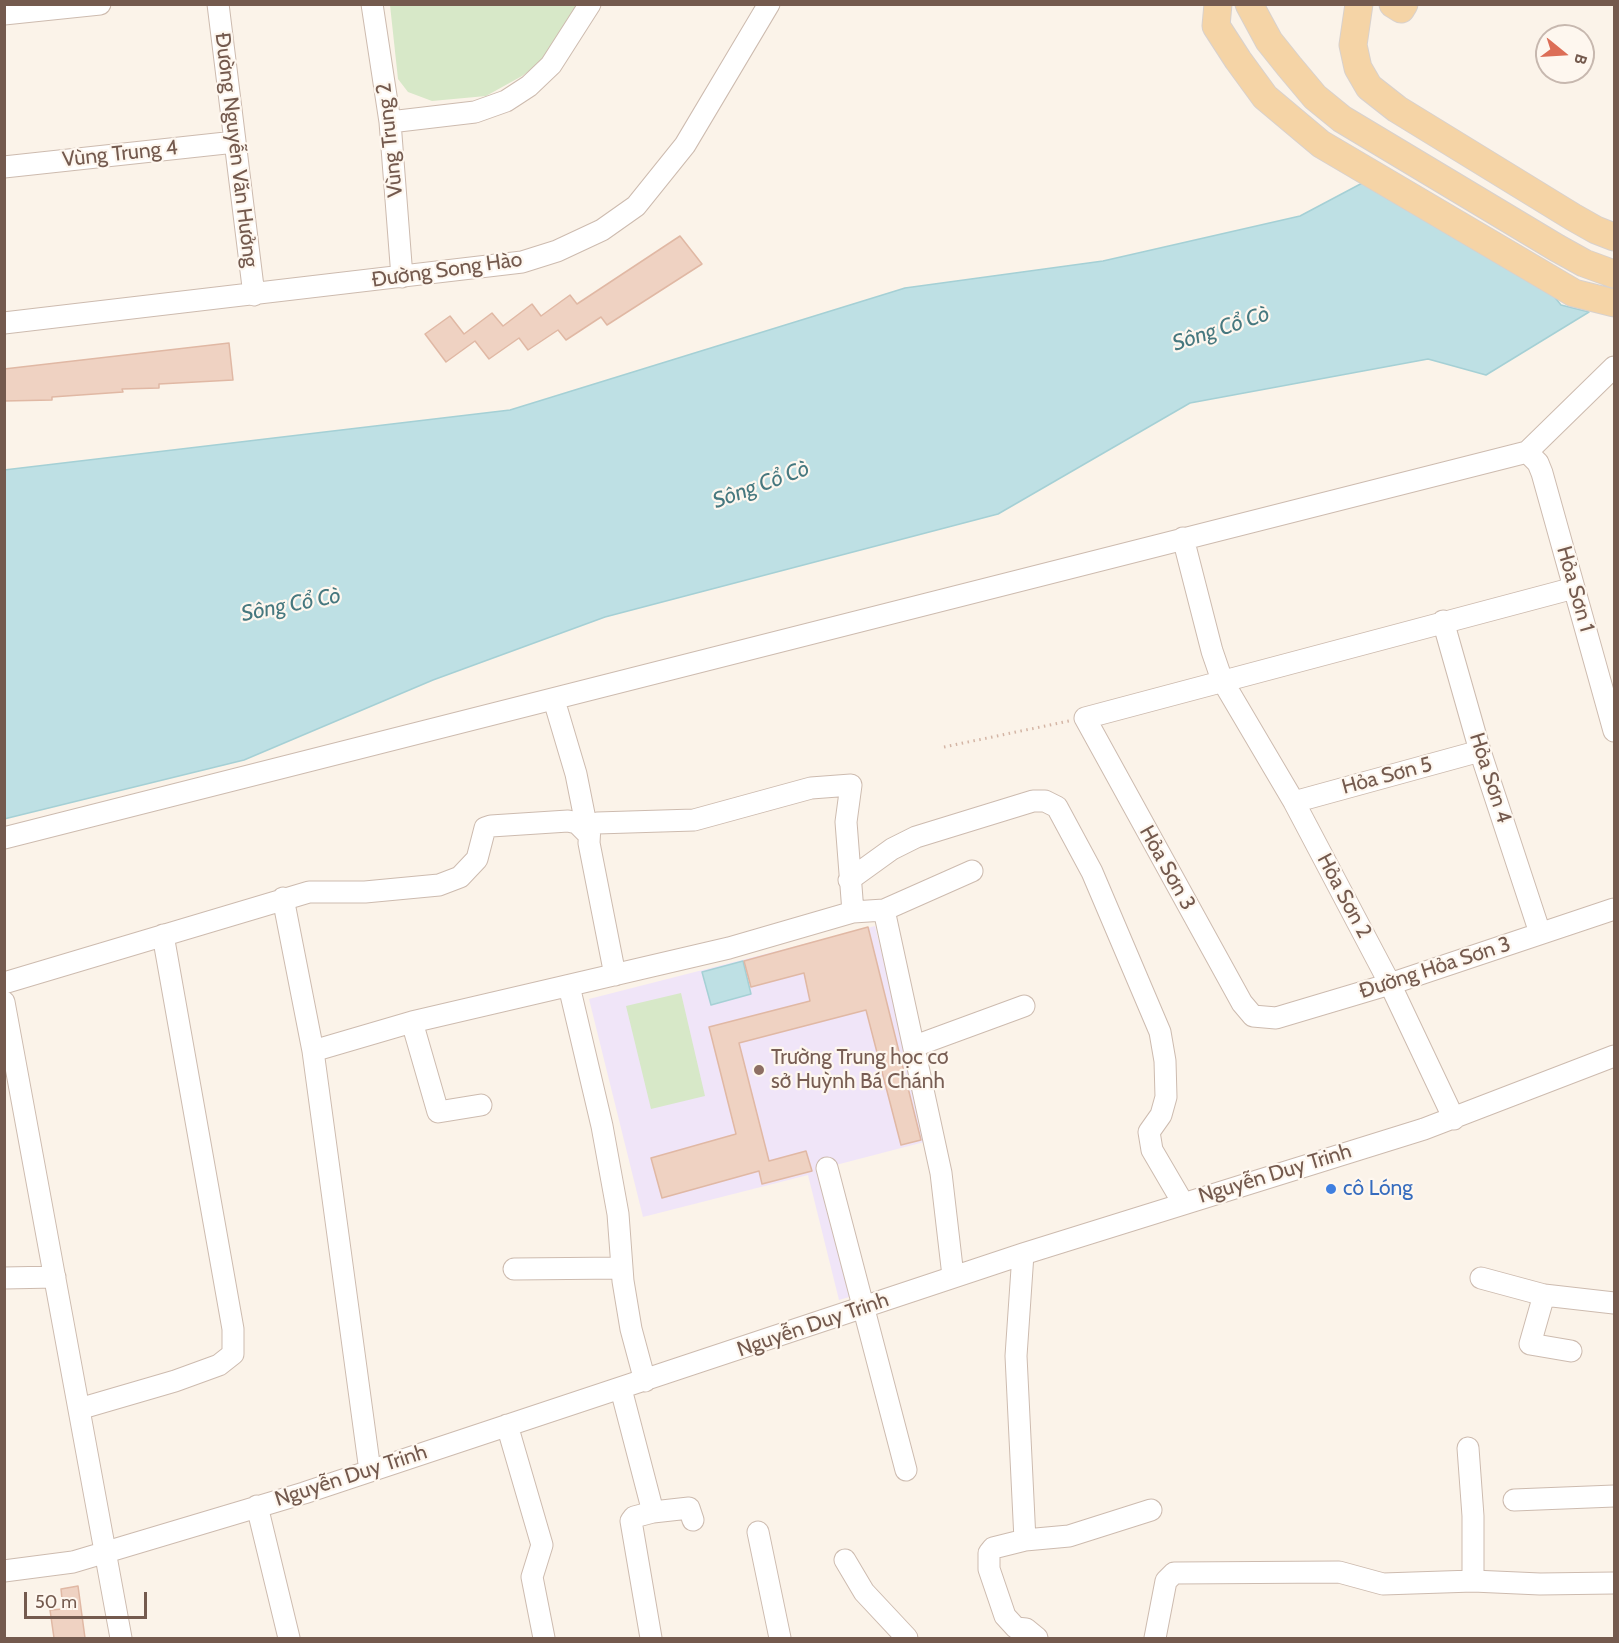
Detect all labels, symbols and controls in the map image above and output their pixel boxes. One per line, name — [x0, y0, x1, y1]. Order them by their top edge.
north arrow — [1535, 24, 1595, 84]
street label: Đường Nguyễn Văn Hưởng — [209, 31, 263, 269]
text: B — [1570, 51, 1591, 67]
street label: Vùng Trung 2 — [371, 82, 409, 198]
street label: Vùng Trung 4 — [61, 135, 179, 173]
street label: Đường Song Hào — [370, 247, 524, 293]
water label: Sông Cổ Cò — [1169, 301, 1273, 357]
water label: Sông Cổ Cò — [709, 455, 813, 515]
street label: Hỏa Sơn 1 — [1551, 543, 1599, 635]
water label: Sông Cổ Cò — [239, 582, 343, 628]
street label: Hỏa Sơn 4 — [1464, 730, 1516, 826]
street label: Hỏa Sơn 5 — [1339, 752, 1435, 800]
street label: Hỏa Sơn 3 — [1134, 821, 1200, 915]
street label: Hỏa Sơn 2 — [1311, 849, 1377, 943]
street label: Đường Hỏa Sơn 3 — [1356, 932, 1514, 1004]
place label: Trường Trung học cơ sở Huỳnh Bá Chánh — [771, 1045, 948, 1095]
marker: Trường Trung học cơ sở Huỳnh Bá Chánh — [752, 1063, 766, 1077]
street label: Nguyễn Duy Trinh — [1195, 1139, 1355, 1209]
place label: cô Lóng — [1343, 1176, 1413, 1202]
marker: cô Lóng — [1324, 1182, 1338, 1196]
street label: Nguyễn Duy Trinh — [734, 1287, 892, 1363]
street label: Nguyễn Duy Trinh — [272, 1440, 430, 1512]
scale bar — [27, 1580, 150, 1618]
text: 50 m — [35, 1591, 77, 1613]

